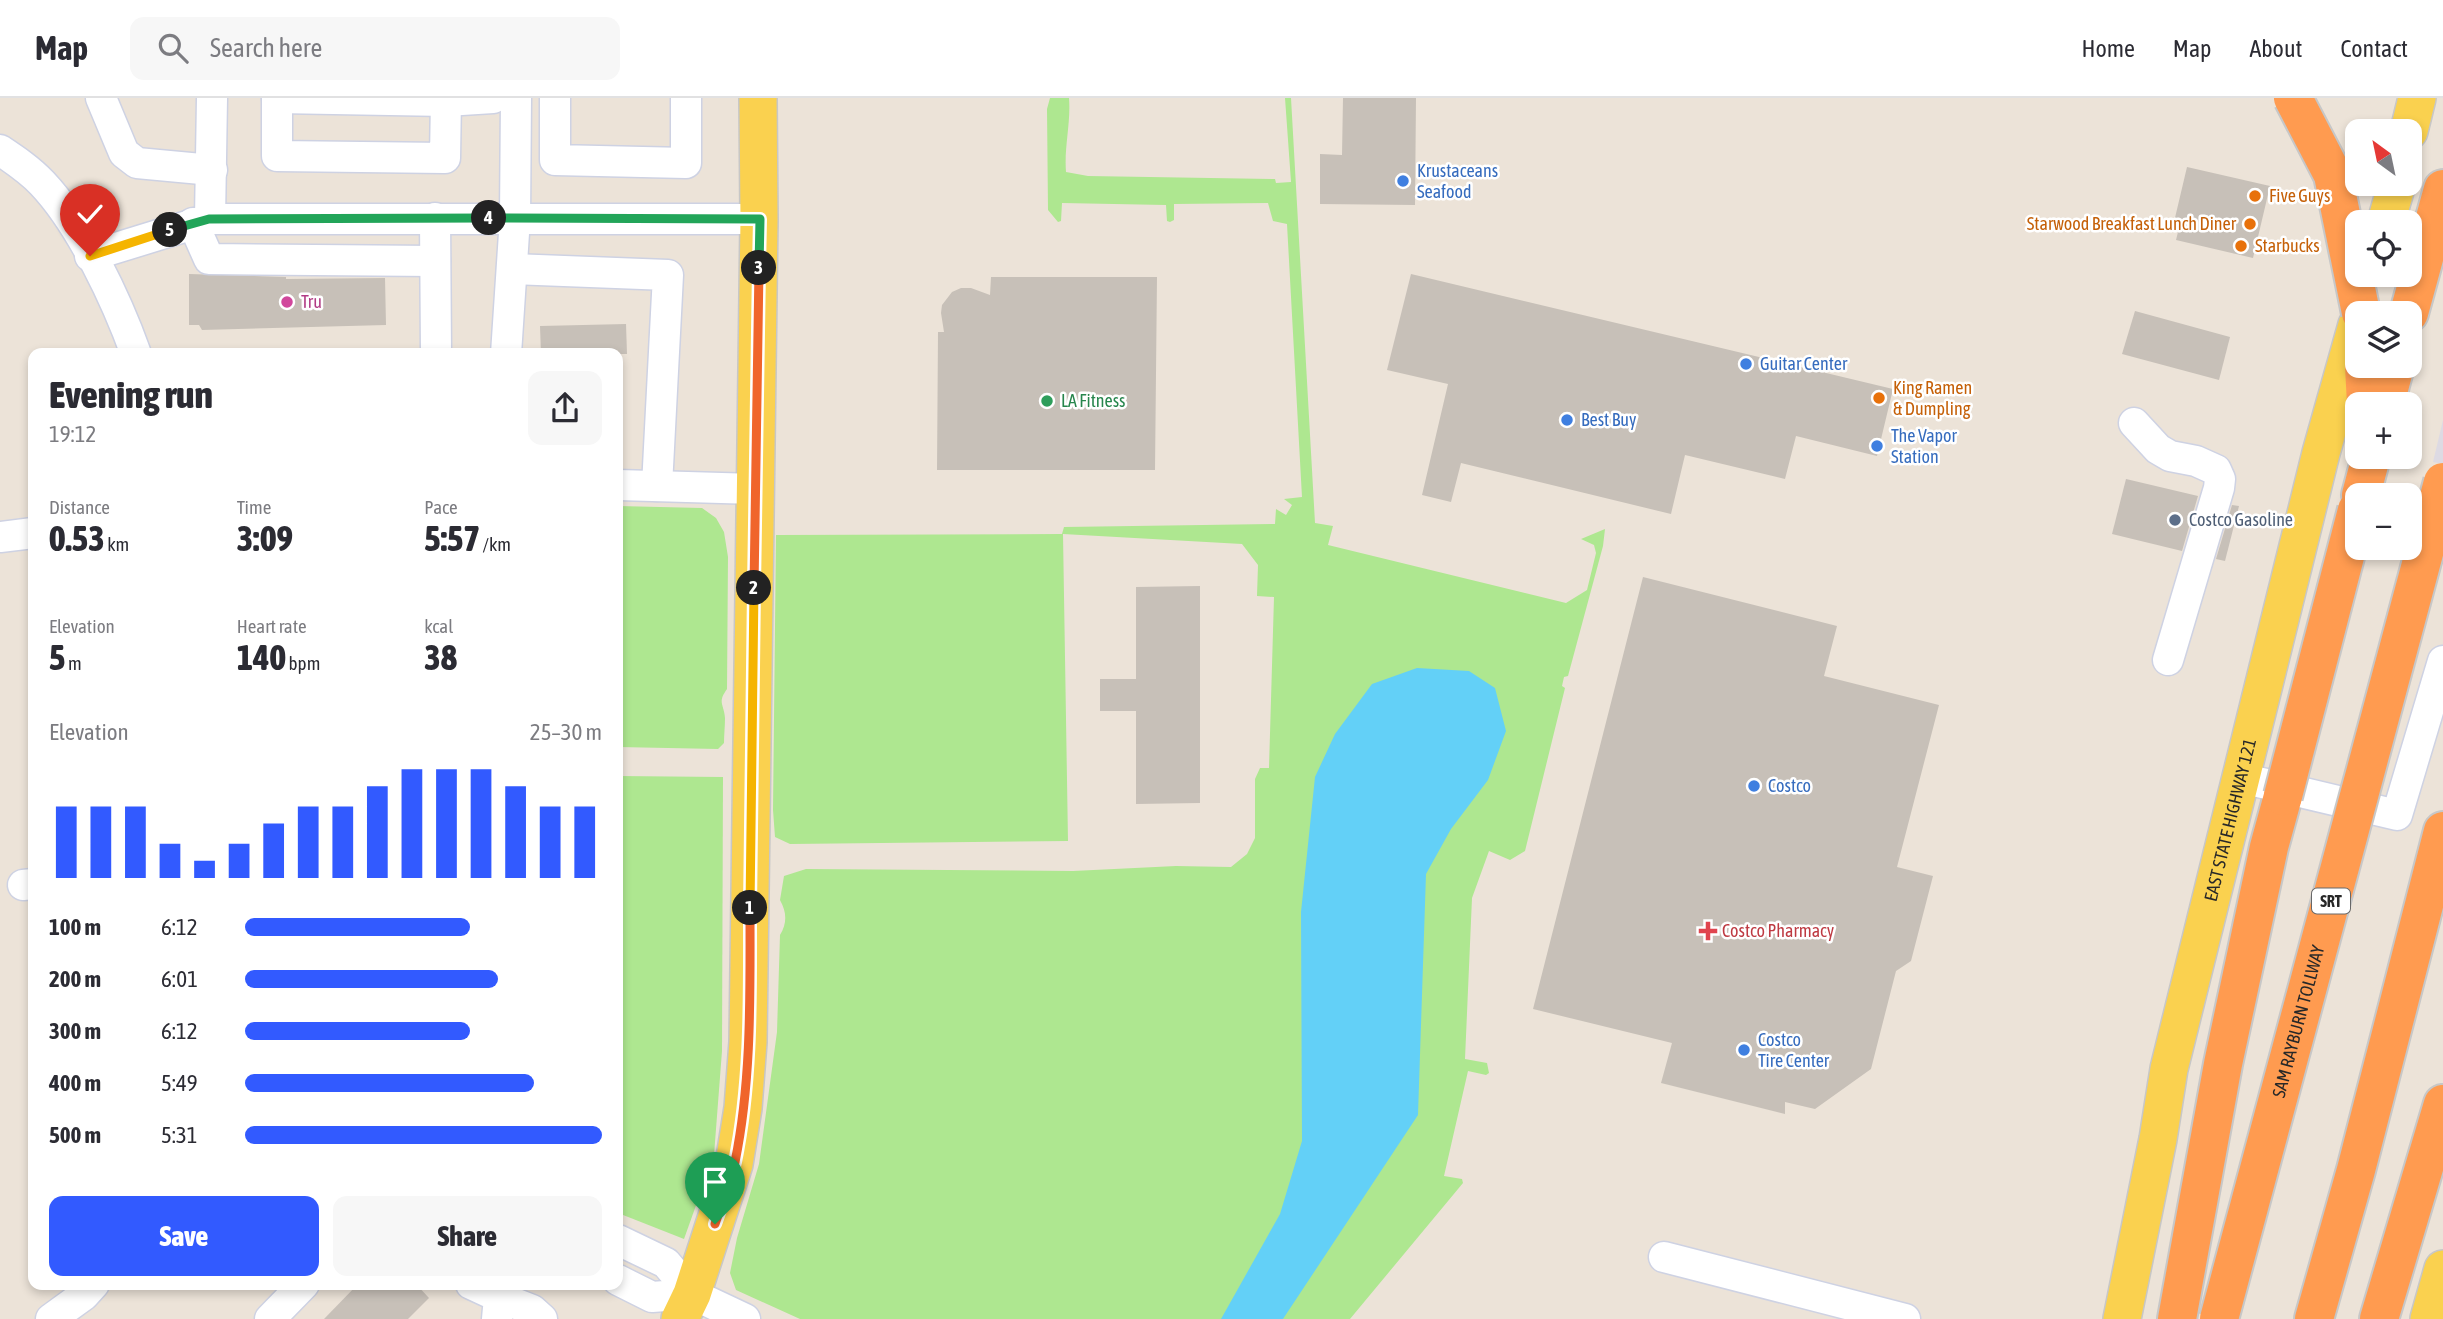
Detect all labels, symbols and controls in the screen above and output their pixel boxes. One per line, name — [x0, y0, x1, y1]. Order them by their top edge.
search box — [130, 17, 620, 80]
text: Map — [35, 29, 88, 67]
icon: search — [154, 29, 192, 67]
text: Search here — [210, 33, 322, 63]
text: Home — [2081, 35, 2135, 62]
text: Map — [2173, 35, 2211, 62]
text: About — [2249, 35, 2302, 62]
text: Contact — [2340, 35, 2408, 62]
north arrow — [2345, 119, 2422, 196]
map controls — [2345, 119, 2422, 560]
place label: Krustaceans Seafood — [1417, 160, 1498, 202]
marker: Krustaceans Seafood — [1395, 173, 1411, 189]
pin — [60, 184, 120, 256]
place label: Five Guys — [2269, 185, 2330, 206]
marker: Five Guys — [2247, 188, 2263, 204]
icon: check — [71, 195, 109, 233]
pin: 4 — [472, 200, 506, 236]
text: 4 — [484, 206, 493, 228]
button: locate — [2345, 210, 2422, 287]
pin: 5 — [152, 212, 188, 248]
place label: Starwood Breakfast Lunch Diner — [2027, 213, 2237, 234]
marker: Starwood Breakfast Lunch Diner — [2242, 216, 2258, 232]
text: 5 — [165, 218, 174, 240]
place label: Starbucks — [2255, 235, 2320, 256]
marker: Starbucks — [2233, 238, 2249, 254]
pin: 3 — [742, 250, 776, 286]
text: 3 — [754, 256, 763, 278]
place label: Tru — [301, 291, 322, 312]
marker: Tru — [279, 294, 295, 310]
button: layers — [2345, 301, 2422, 378]
place label: Guitar Center — [1760, 353, 1848, 374]
marker: Guitar Center — [1738, 356, 1754, 372]
button: share — [528, 371, 602, 445]
text: Evening run — [49, 373, 213, 416]
place label: King Ramen & Dumpling — [1893, 377, 1972, 419]
place label: LA Fitness — [1061, 390, 1125, 411]
marker: King Ramen & Dumpling — [1871, 390, 1887, 406]
button: + — [2345, 392, 2422, 469]
marker: LA Fitness — [1039, 393, 1055, 409]
place label: Best Buy — [1581, 409, 1636, 430]
marker: Best Buy — [1559, 412, 1575, 428]
text: 19:12 — [49, 421, 96, 447]
place label: The Vapor Station — [1891, 425, 1958, 467]
marker: The Vapor Station — [1869, 438, 1885, 454]
button: − — [2345, 483, 2422, 560]
text: Distance — [49, 496, 110, 518]
text: Time — [237, 496, 271, 518]
text: Pace — [424, 496, 458, 518]
place label: Costco Gasoline — [2189, 509, 2293, 530]
marker: Costco Gasoline — [2167, 512, 2183, 528]
text: 0.53 — [49, 518, 105, 558]
text: 3:09 — [237, 518, 293, 558]
text: 5:57 — [424, 518, 480, 558]
text: km — [105, 533, 129, 555]
text: /km — [480, 533, 511, 555]
pin: 2 — [736, 570, 772, 606]
text: 2 — [749, 576, 758, 598]
text: Elevation — [49, 615, 115, 637]
text: Heart rate — [237, 615, 307, 637]
text: kcal — [424, 615, 453, 637]
text: 5 — [49, 637, 65, 677]
text: 140 — [237, 637, 286, 677]
text: 38 — [424, 637, 457, 677]
text: m — [65, 652, 82, 674]
text: bpm — [286, 652, 320, 674]
text: Elevation — [49, 719, 129, 745]
text: 25–30 m — [530, 719, 602, 745]
street label: EAST STATE HIGHWAY 121 — [2200, 736, 2260, 903]
place label: Costco — [1768, 775, 1811, 796]
marker: Costco — [1746, 778, 1762, 794]
road number: SRT — [2312, 888, 2350, 914]
pin: 1 — [732, 890, 768, 926]
text: 1 — [745, 896, 754, 918]
text: 100 m — [49, 914, 101, 940]
text: 6:12 — [161, 914, 198, 940]
place label: Costco Pharmacy — [1722, 920, 1834, 941]
marker: Costco Pharmacy — [1700, 923, 1716, 939]
street label: SAM RAYBURN TOLLWAY — [2268, 943, 2329, 1100]
text: 200 m — [49, 966, 101, 992]
text: 6:01 — [161, 966, 198, 992]
text: 300 m — [49, 1018, 101, 1044]
text: 6:12 — [161, 1018, 198, 1044]
place label: Costco Tire Center — [1758, 1029, 1830, 1071]
marker: Costco Tire Center — [1736, 1042, 1752, 1058]
text: 400 m — [49, 1070, 101, 1096]
text: 5:49 — [161, 1070, 198, 1096]
text: 500 m — [49, 1122, 101, 1148]
text: 5:31 — [161, 1122, 198, 1148]
pin — [685, 1152, 745, 1224]
icon: arrive — [696, 1163, 734, 1201]
button: Save — [49, 1196, 319, 1276]
button: Share — [333, 1196, 602, 1276]

